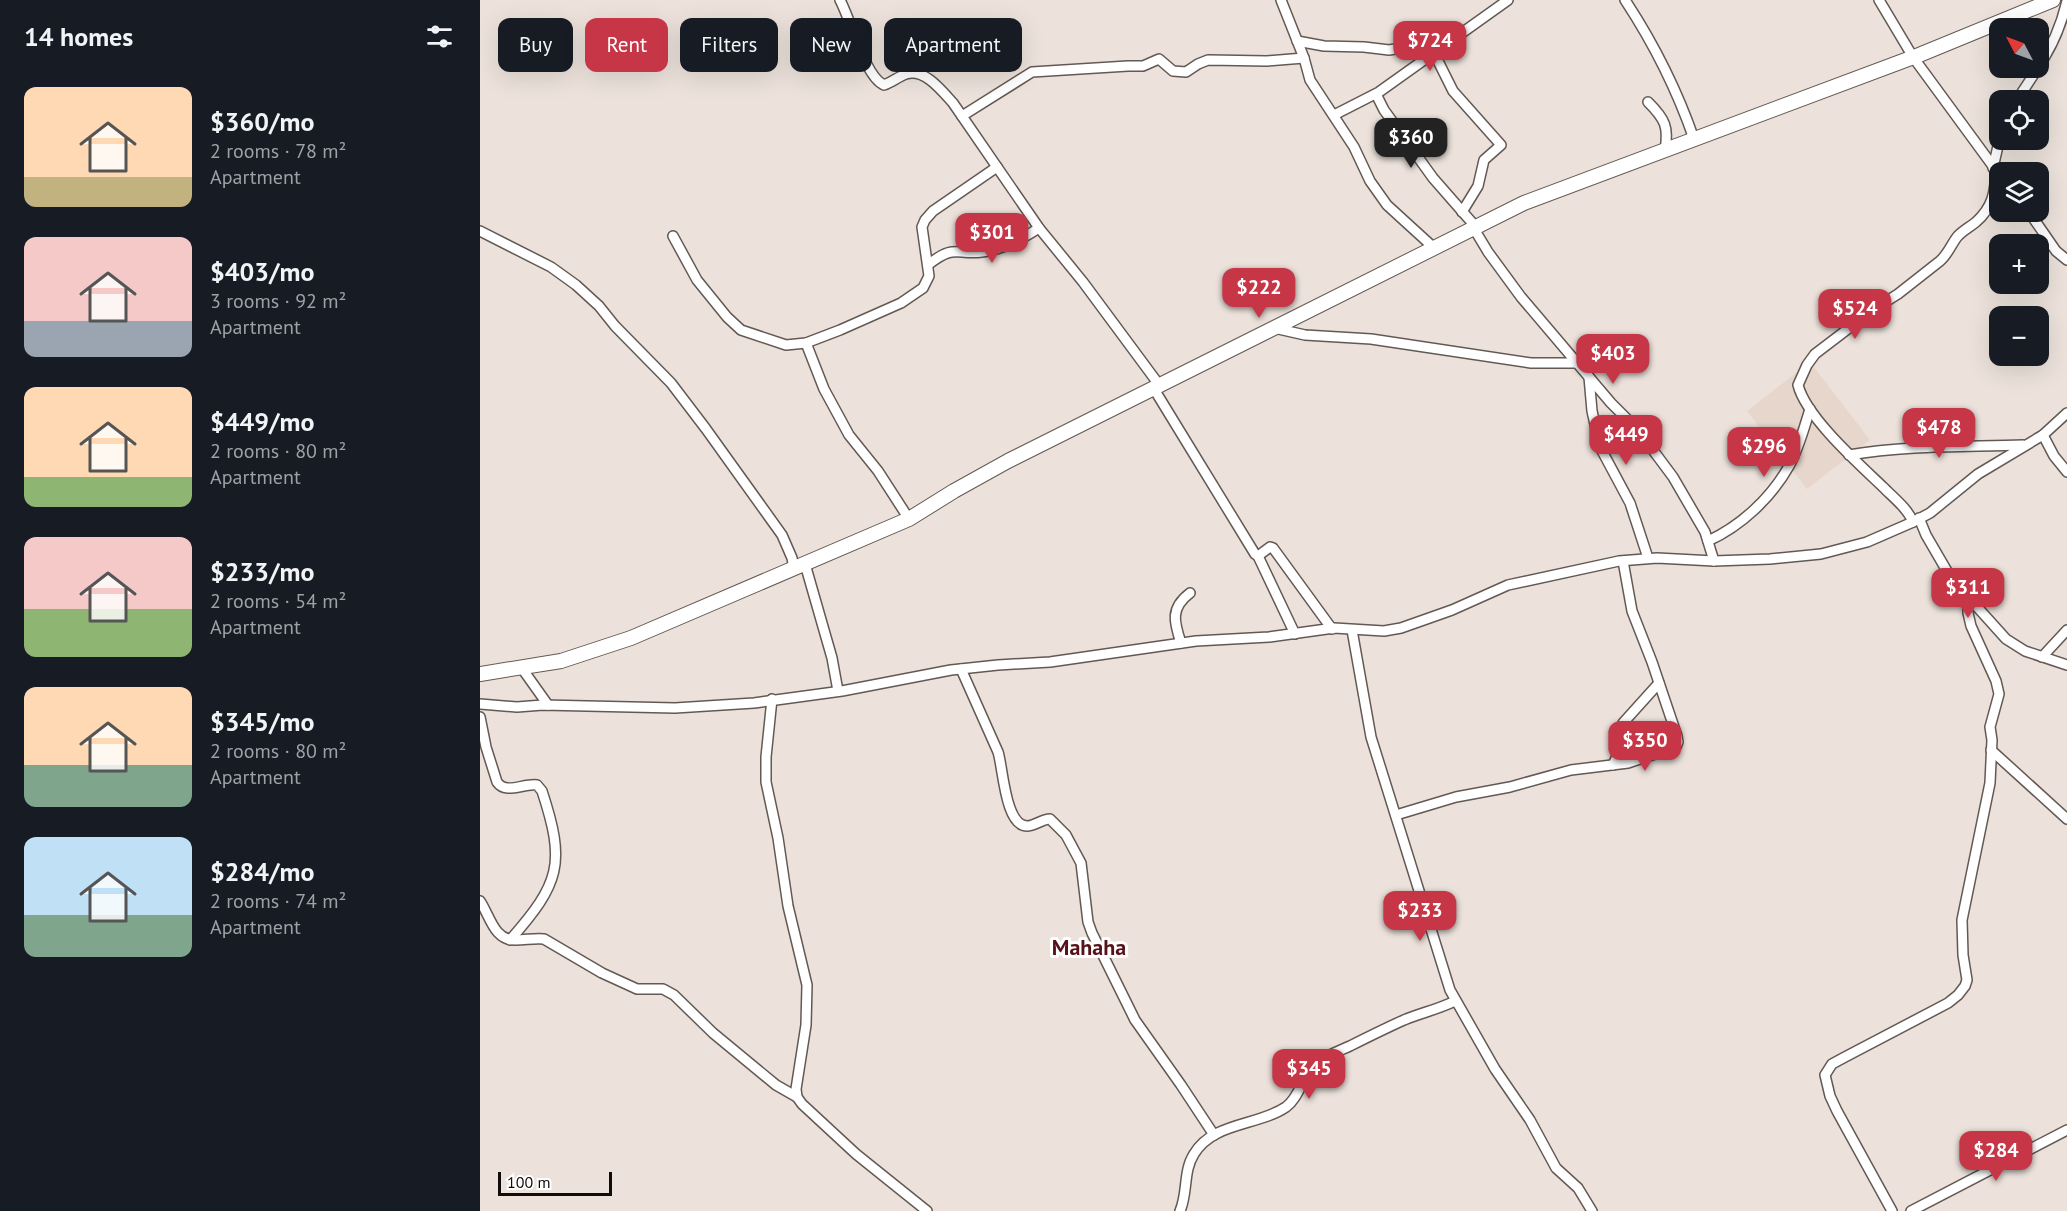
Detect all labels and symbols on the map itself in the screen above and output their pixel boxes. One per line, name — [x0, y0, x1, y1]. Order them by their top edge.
north arrow — [1989, 18, 2049, 78]
pin: $724 — [1394, 21, 1466, 72]
pin: $360 — [1375, 118, 1447, 169]
pin: $301 — [956, 213, 1028, 264]
pin: $222 — [1223, 268, 1295, 319]
pin: $524 — [1819, 289, 1891, 340]
pin: $403 — [1577, 334, 1649, 385]
pin: $478 — [1903, 408, 1975, 459]
pin: $449 — [1590, 415, 1662, 466]
pin: $296 — [1728, 427, 1800, 478]
pin: $311 — [1932, 568, 2004, 619]
pin: $350 — [1609, 721, 1681, 772]
pin: $233 — [1384, 891, 1456, 942]
district label: Mahaha — [1052, 933, 1126, 961]
pin: $345 — [1273, 1049, 1345, 1100]
pin: $284 — [1960, 1131, 2032, 1182]
scale bar — [498, 1169, 612, 1196]

